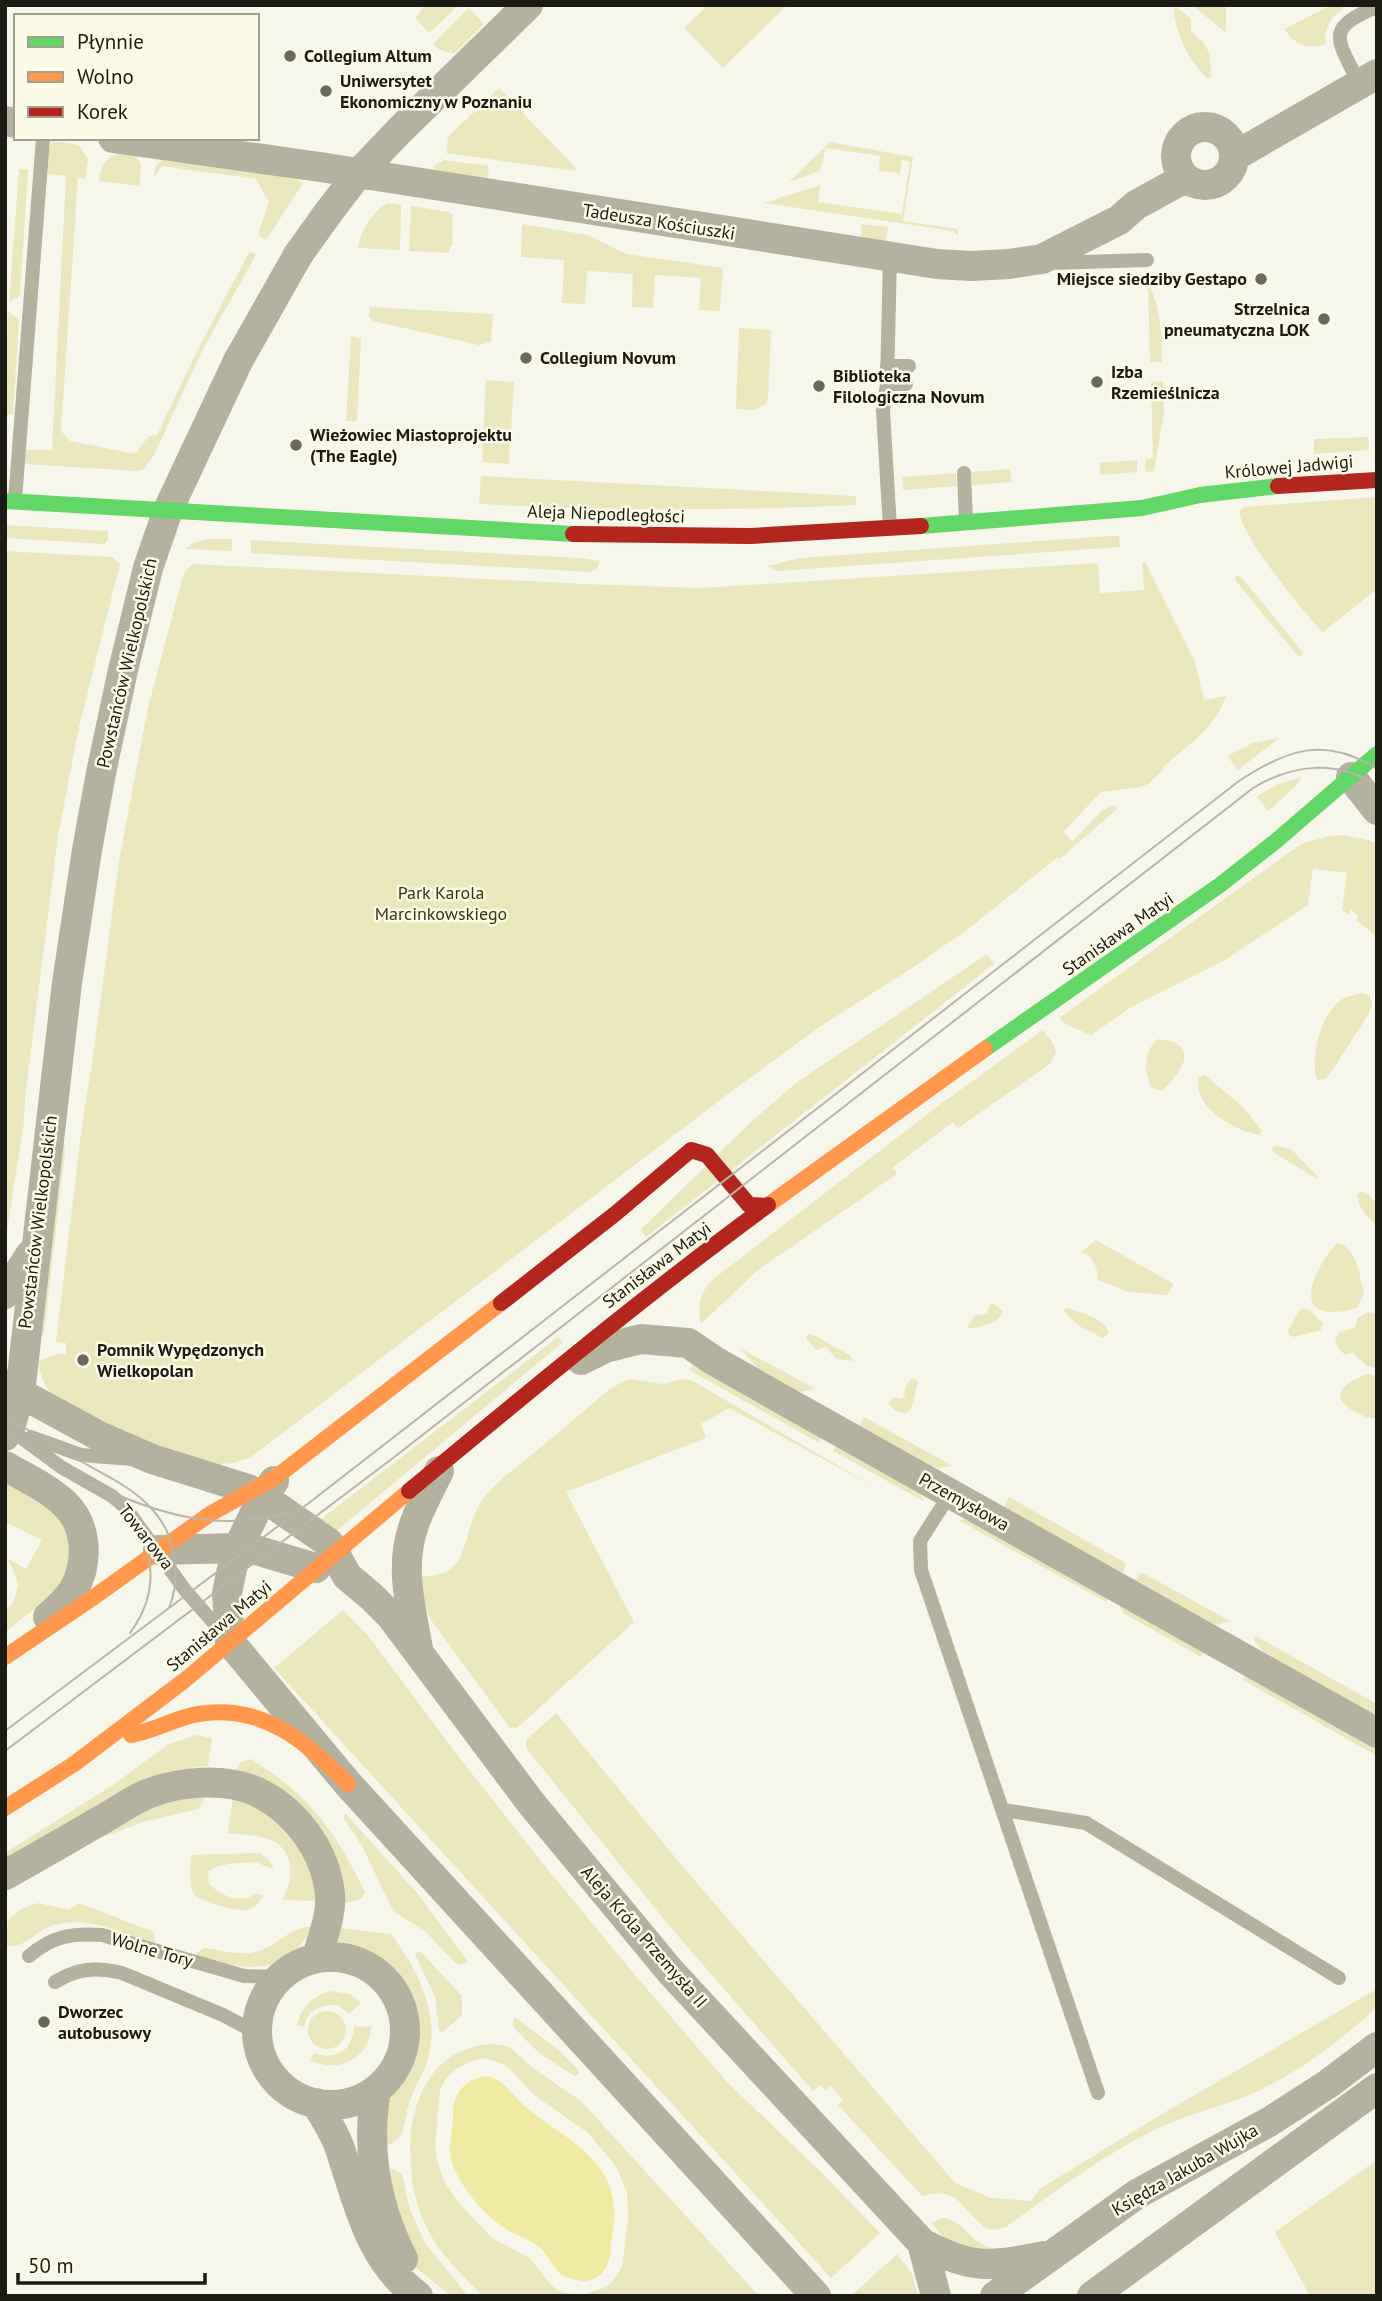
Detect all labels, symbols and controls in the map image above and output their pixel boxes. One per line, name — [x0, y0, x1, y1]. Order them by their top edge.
legend — [14, 14, 259, 140]
text: Płynnie — [77, 28, 144, 55]
place label: Collegium Altum — [304, 44, 432, 67]
marker: Collegium Altum — [282, 48, 298, 64]
text: Wolno — [77, 63, 134, 90]
place label: Uniwersytet Ekonomiczny w Poznaniu — [340, 69, 532, 113]
marker: Uniwersytet Ekonomiczny w Poznaniu — [318, 83, 334, 99]
text: Korek — [77, 98, 128, 125]
street label: Tadeusza Kościuszki — [581, 198, 737, 245]
place label: Miejsce siedziby Gestapo — [1057, 267, 1247, 290]
marker: Miejsce siedziby Gestapo — [1253, 271, 1269, 287]
place label: Strzelnica pneumatyczna LOK — [1164, 297, 1310, 341]
marker: Strzelnica pneumatyczna LOK — [1316, 311, 1332, 327]
place label: Collegium Novum — [540, 346, 676, 369]
marker: Collegium Novum — [518, 350, 534, 366]
place label: Izba Rzemieślnicza — [1111, 360, 1220, 404]
place label: Biblioteka Filologiczna Novum — [833, 364, 985, 408]
marker: Izba Rzemieślnicza — [1089, 374, 1105, 390]
marker: Biblioteka Filologiczna Novum — [811, 378, 827, 394]
place label: Wieżowiec Miastoprojektu (The Eagle) — [310, 423, 512, 467]
marker: Wieżowiec Miastoprojektu (The Eagle) — [288, 437, 304, 453]
street label: Królowej Jadwigi — [1224, 449, 1354, 484]
street label: Aleja Niepodległości — [527, 499, 685, 528]
street label: Powstańców Wielkopolskich — [91, 556, 162, 770]
park label: Park Karola Marcinkowskiego — [375, 881, 507, 925]
street label: Stanisława Matyi — [1058, 887, 1178, 980]
street label: Powstańców Wielkopolskich — [13, 1114, 62, 1330]
street label: Stanisława Matyi — [598, 1216, 716, 1313]
place label: Pomnik Wypędzonych Wielkopolan — [97, 1338, 264, 1382]
marker: Pomnik Wypędzonych Wielkopolan — [75, 1352, 91, 1368]
street label: Przemysłowa — [915, 1467, 1014, 1536]
street label: Towarowa — [114, 1499, 179, 1574]
street label: Stanisława Matyi — [161, 1575, 276, 1676]
street label: Aleja Króla Przemysła II — [576, 1861, 713, 2013]
street label: Wolne Tory — [109, 1927, 196, 1972]
place label: Dworzec autobusowy — [58, 2000, 151, 2044]
marker: Dworzec autobusowy — [36, 2014, 52, 2030]
street label: Księdza Jakuba Wujka — [1107, 2118, 1262, 2221]
scale bar — [18, 2242, 205, 2286]
text: 50 m — [28, 2252, 74, 2279]

